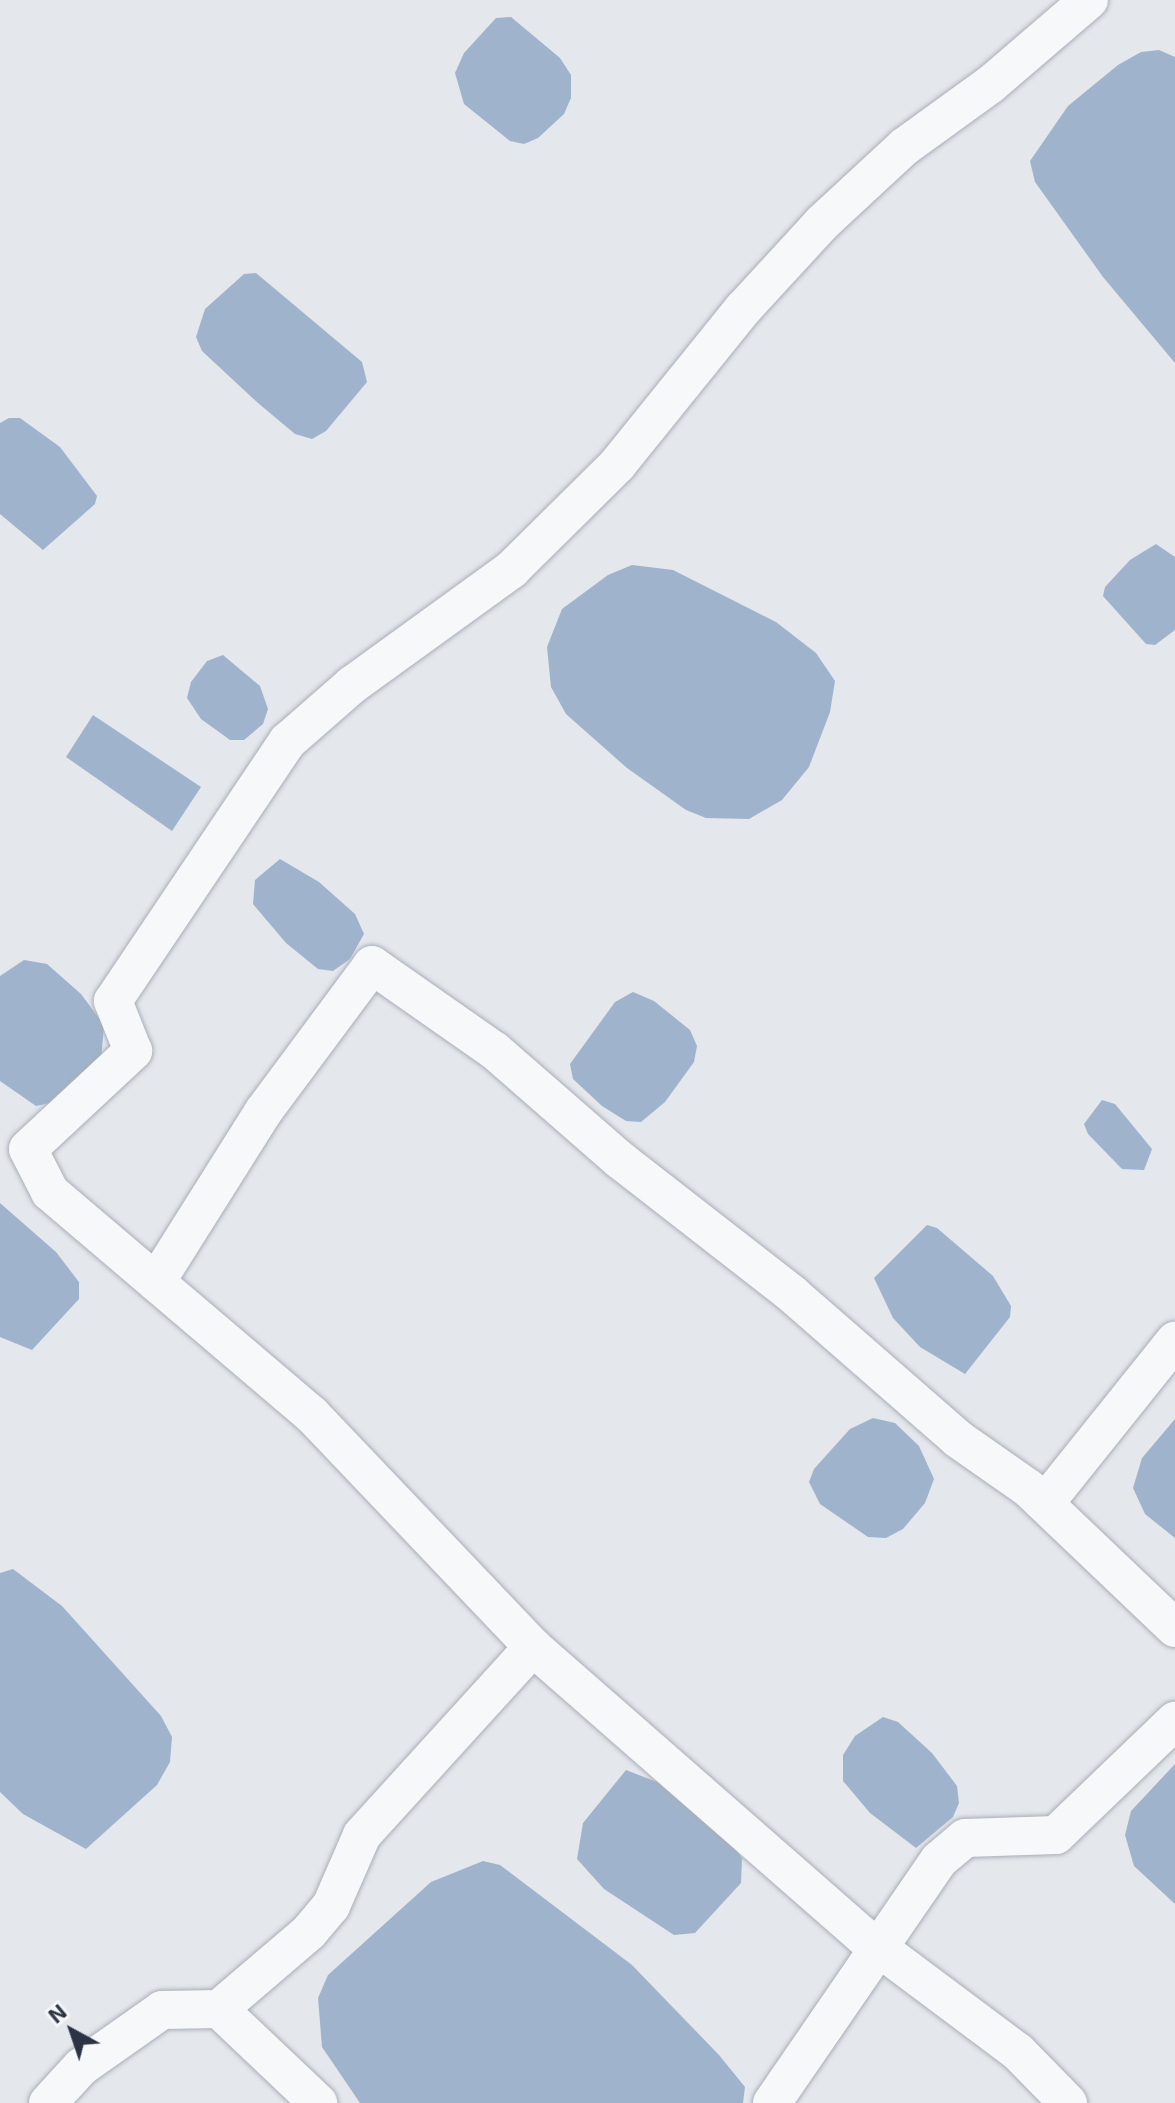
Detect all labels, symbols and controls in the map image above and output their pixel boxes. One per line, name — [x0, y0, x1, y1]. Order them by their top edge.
north arrow — [32, 1991, 112, 2071]
text: N — [42, 1998, 71, 2028]

